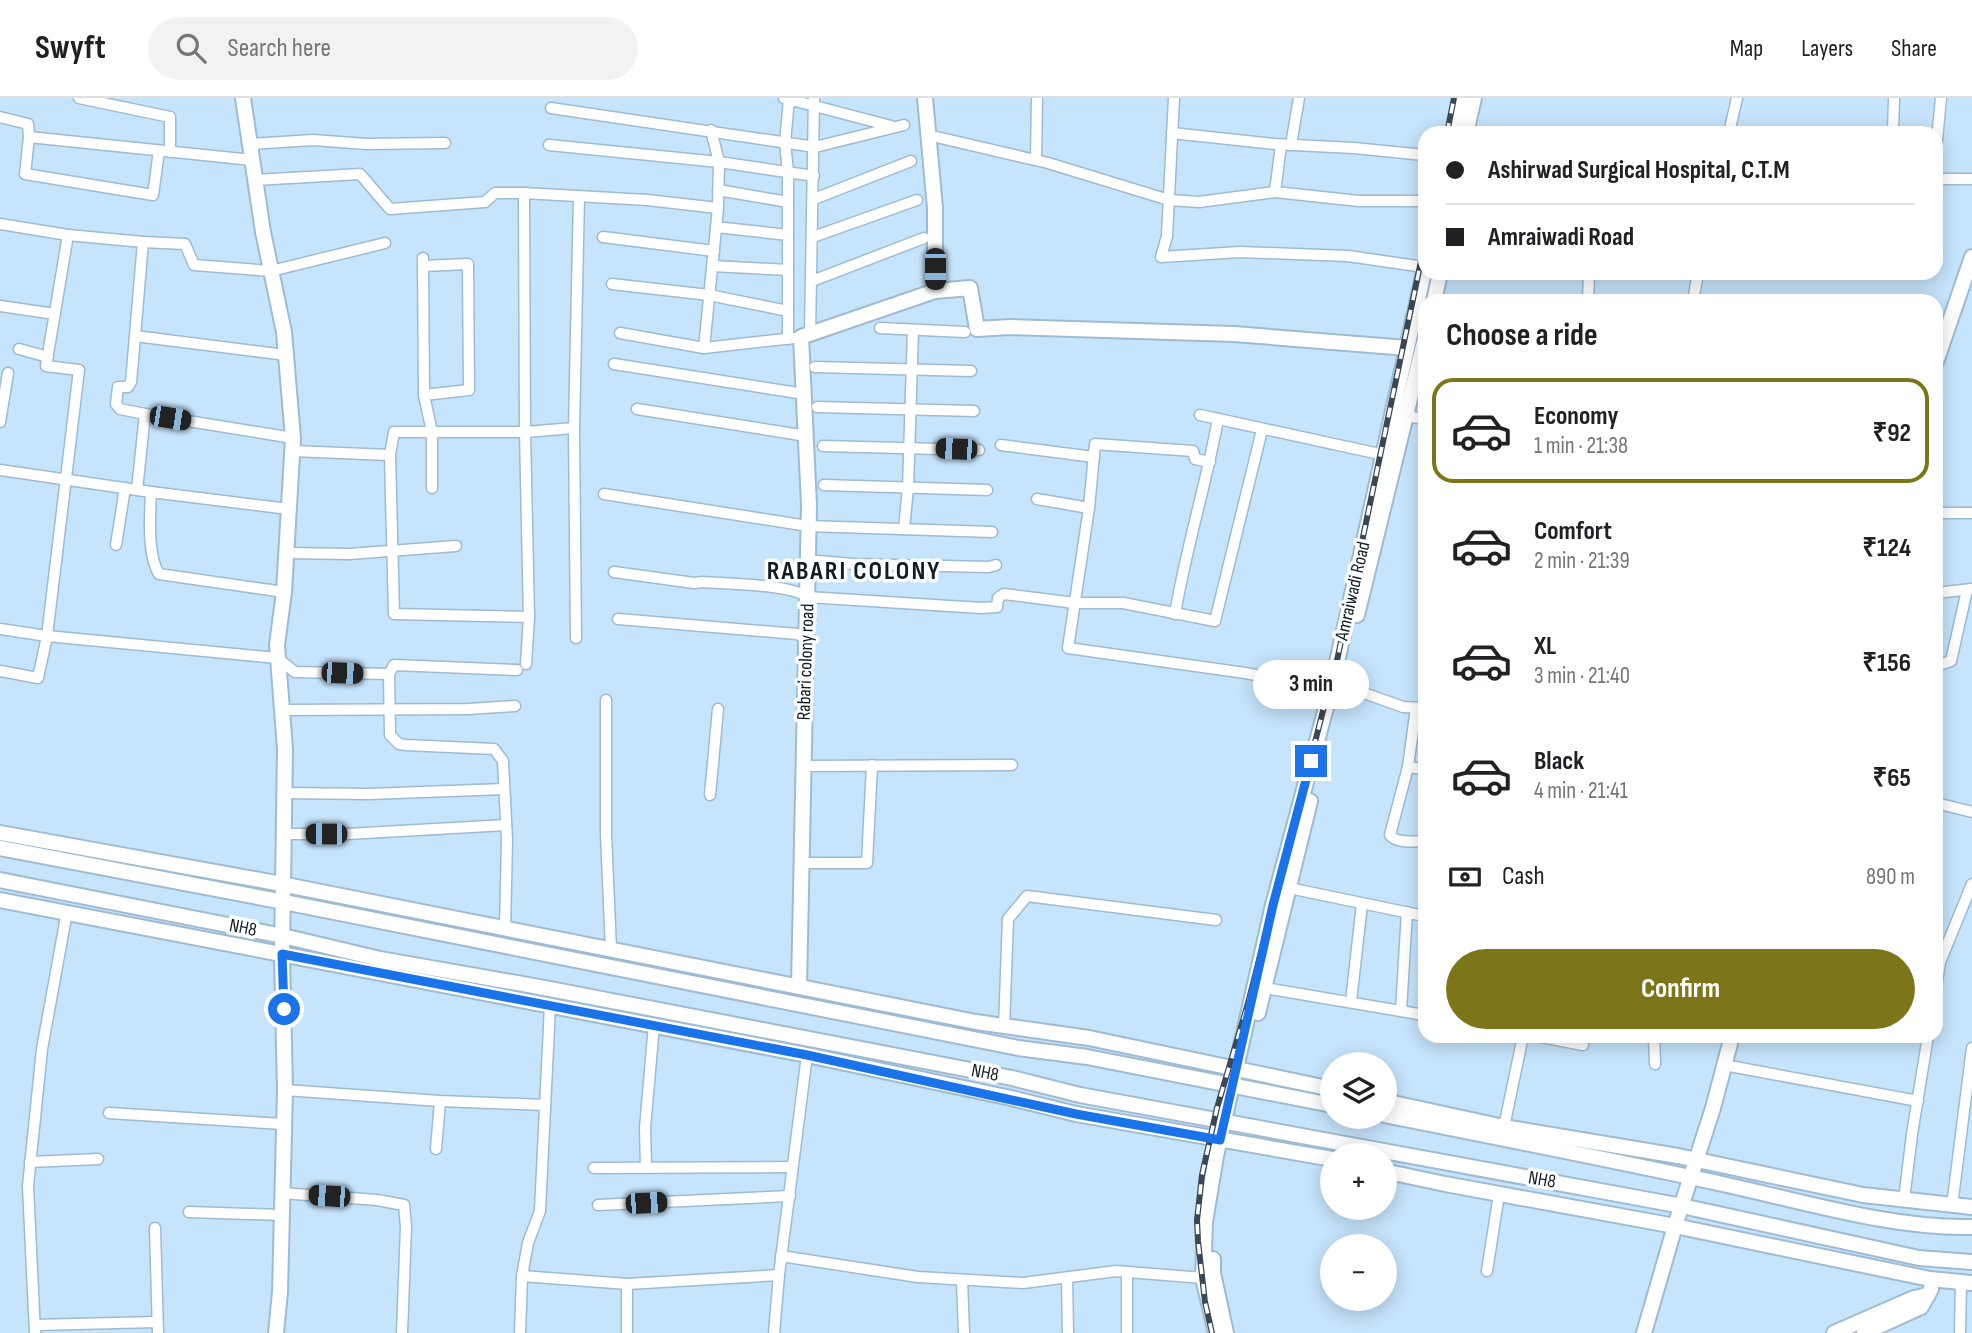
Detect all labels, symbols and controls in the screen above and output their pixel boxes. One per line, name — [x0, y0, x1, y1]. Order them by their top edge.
search box — [148, 17, 638, 80]
text: Swyft — [35, 28, 106, 68]
icon: search — [172, 29, 210, 67]
text: Search here — [228, 33, 331, 64]
text: Map — [1730, 34, 1763, 63]
text: Layers — [1801, 34, 1853, 63]
text: Share — [1891, 34, 1937, 63]
text: Ashirwad Surgical Hospital, C.T.M — [1488, 155, 1790, 186]
text: Amraiwadi Road — [1488, 222, 1634, 253]
car — [925, 248, 946, 290]
text: Choose a ride — [1446, 316, 1598, 355]
icon: car — [1450, 399, 1513, 462]
text: Economy — [1534, 401, 1618, 432]
car — [148, 404, 193, 432]
text: ₹92 — [1872, 418, 1911, 449]
text: 1 min · 21:38 — [1534, 432, 1628, 460]
car — [935, 438, 978, 460]
icon: car — [1450, 514, 1513, 577]
text: Comfort — [1534, 516, 1612, 547]
text: ₹124 — [1862, 533, 1911, 564]
street label: Amraiwadi Road — [1330, 539, 1376, 644]
text: 2 min · 21:39 — [1534, 547, 1630, 575]
district label: RABARI COLONY — [767, 556, 941, 587]
street label: Rabari colony road — [792, 603, 820, 721]
icon: car — [1450, 629, 1513, 692]
text: XL — [1534, 631, 1556, 662]
text: ₹156 — [1862, 648, 1911, 679]
callout: 3 min — [1253, 660, 1369, 708]
car — [321, 662, 364, 684]
text: 3 min · 21:40 — [1534, 662, 1630, 690]
text: 3 min — [1289, 670, 1333, 698]
icon: car — [1450, 744, 1513, 807]
route end — [1295, 745, 1327, 777]
text: Black — [1534, 746, 1584, 777]
text: ₹65 — [1872, 763, 1911, 794]
text: 4 min · 21:41 — [1534, 777, 1628, 805]
car — [306, 824, 348, 845]
icon: cash — [1446, 858, 1484, 896]
text: Cash — [1502, 861, 1545, 892]
text: 890 m — [1866, 863, 1915, 891]
street label: NH8 — [227, 914, 259, 942]
button: Confirm — [1446, 949, 1915, 1029]
route start — [268, 993, 300, 1025]
map controls — [1320, 1052, 1397, 1311]
button: layers — [1320, 1052, 1397, 1129]
street label: NH8 — [969, 1059, 1001, 1087]
button: + — [1320, 1143, 1397, 1220]
street label: NH8 — [1526, 1166, 1558, 1194]
car — [308, 1184, 351, 1208]
car — [625, 1191, 668, 1215]
button: − — [1320, 1234, 1397, 1311]

